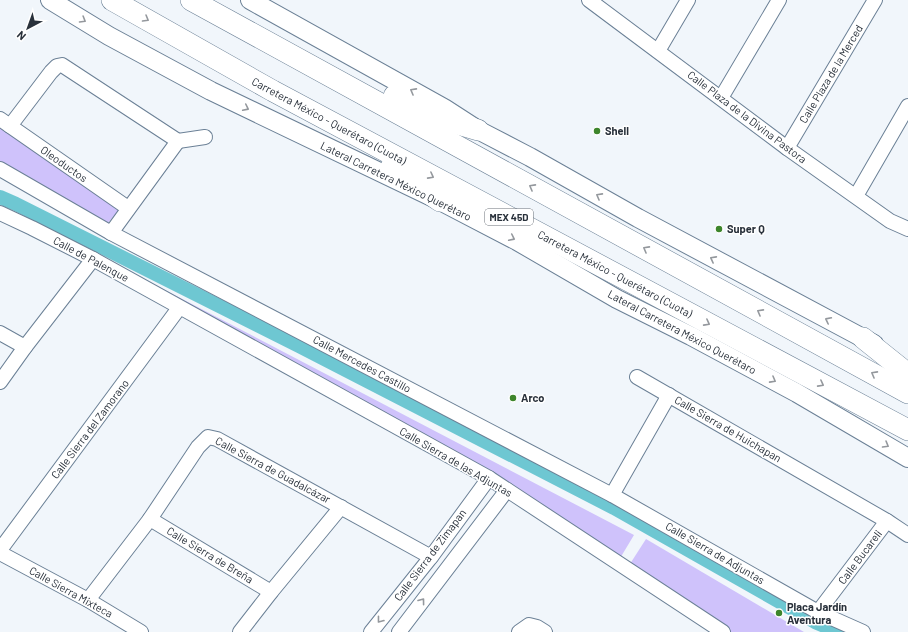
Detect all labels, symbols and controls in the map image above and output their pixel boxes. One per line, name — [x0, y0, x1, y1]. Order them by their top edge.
north arrow — [8, 8, 48, 48]
one-way arrow — [141, 15, 149, 22]
one-way arrow — [79, 16, 86, 23]
street label: Calle Plaza de la Merced — [796, 22, 865, 125]
text: N — [14, 29, 28, 43]
street label: Calle Plaza de la Divina Pastora — [685, 68, 809, 166]
street label: Carretera México - Querétaro (Cuota) — [250, 74, 409, 167]
one-way arrow — [410, 89, 417, 96]
one-way arrow — [242, 103, 249, 111]
place label: Shell — [605, 124, 629, 137]
marker: Shell — [592, 126, 602, 136]
street label: Lateral Carretera México Querétaro — [319, 138, 474, 223]
street label: Oleoductos — [38, 143, 90, 184]
one-way arrow — [427, 171, 435, 179]
one-way arrow — [529, 184, 536, 191]
one-way arrow — [596, 194, 603, 201]
road number: MEX 45D — [485, 209, 533, 225]
place label: Super Q — [727, 222, 765, 235]
marker: Super Q — [714, 224, 724, 234]
street label: Carretera México - Querétaro (Cuota) — [536, 227, 695, 320]
street label: Calle de Palenque — [51, 233, 131, 284]
one-way arrow — [507, 233, 515, 241]
one-way arrow — [643, 247, 650, 254]
one-way arrow — [710, 256, 718, 263]
street label: Lateral Carretera México Querétaro — [606, 287, 759, 376]
one-way arrow — [757, 309, 764, 317]
one-way arrow — [825, 317, 832, 325]
one-way arrow — [702, 318, 710, 326]
street label: Calle Mercedes Castillo — [311, 332, 413, 395]
one-way arrow — [871, 372, 878, 379]
street label: Calle Sierra del Zamorano — [48, 376, 131, 481]
one-way arrow — [769, 376, 777, 383]
one-way arrow — [817, 379, 824, 387]
place label: Arco — [521, 391, 544, 404]
marker: Arco — [508, 393, 518, 403]
street label: Calle Sierra de Huichapan — [673, 393, 784, 465]
street label: Calle Sierra de las Adjuntas — [398, 424, 515, 499]
street label: Calle Sierra de Guadalcázar — [213, 434, 333, 505]
one-way arrow — [882, 441, 889, 448]
street label: Calle Sierra de Zimapan — [391, 506, 468, 603]
street label: Calle Sierra de Adjuntas — [663, 519, 767, 586]
street label: Calle Sierra de Breña — [165, 524, 256, 586]
street label: Calle Bucareli — [835, 527, 884, 586]
street label: Calle Sierra Mixteca — [27, 563, 115, 620]
one-way arrow — [418, 598, 425, 605]
place label: Placa Jardín Aventura — [787, 600, 847, 626]
marker: Placa Jardín Aventura — [774, 608, 784, 618]
one-way arrow — [378, 616, 385, 623]

